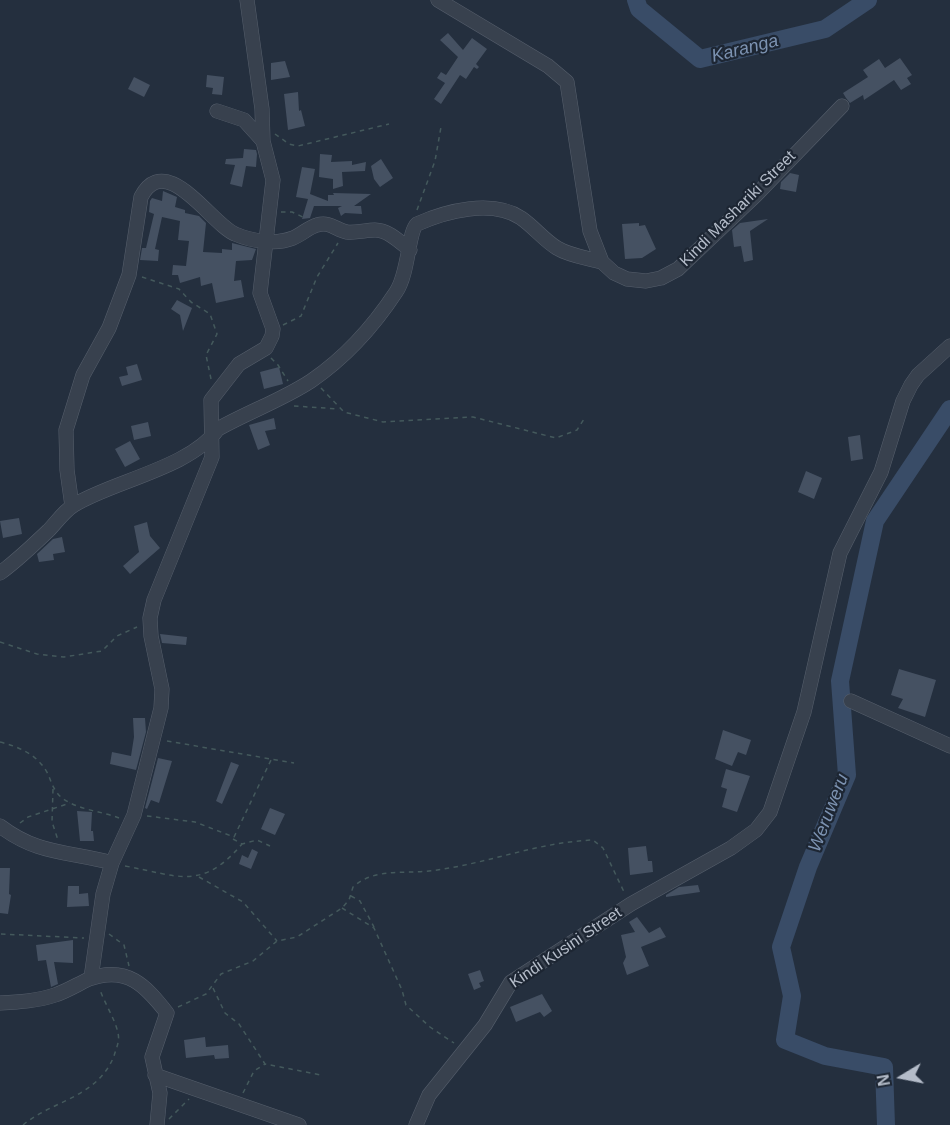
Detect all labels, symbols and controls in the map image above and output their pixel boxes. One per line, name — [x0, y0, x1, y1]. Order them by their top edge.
water label: Karanga — [709, 30, 781, 68]
street label: Kindi Mashariki Street — [676, 147, 800, 271]
water label: Weruweru — [804, 771, 854, 855]
street label: Kindi Kusini Street — [506, 903, 626, 993]
north arrow — [872, 1047, 932, 1107]
text: N — [874, 1073, 893, 1087]

